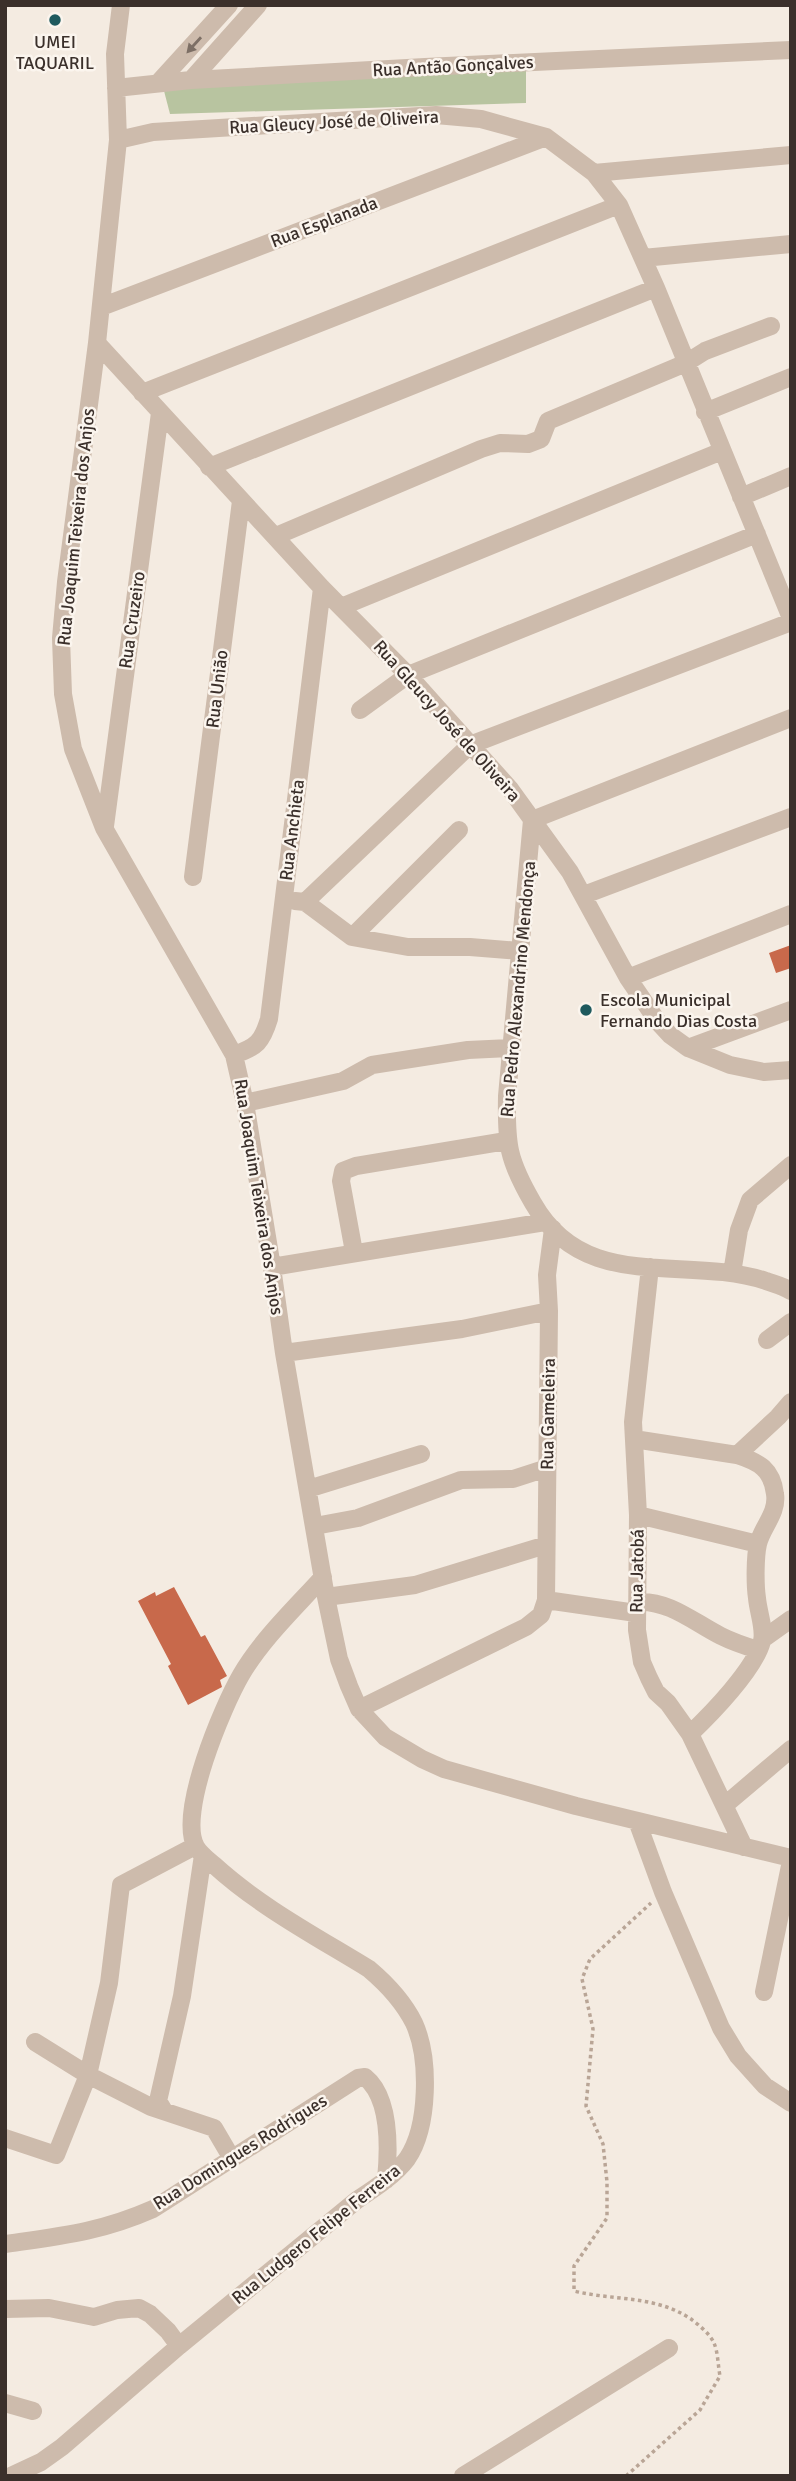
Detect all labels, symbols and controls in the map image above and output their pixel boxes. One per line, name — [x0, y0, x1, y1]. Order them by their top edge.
marker: UMEI TAQUARIL — [47, 12, 63, 28]
place label: UMEI TAQUARIL — [16, 31, 94, 74]
one-way arrow — [187, 36, 202, 53]
street label: Rua Antão Gonçalves — [372, 51, 534, 81]
street label: Rua Gleucy José de Oliveira — [229, 106, 439, 138]
street label: Rua Esplanada — [267, 191, 381, 253]
street label: Rua Joaquim Teixeira dos Anjos — [53, 407, 99, 647]
street label: Rua Cruzeiro — [114, 570, 150, 670]
street label: Rua Gleucy José de Oliveira — [369, 636, 525, 806]
street label: Rua União — [201, 649, 233, 729]
street label: Rua Anchieta — [275, 778, 309, 882]
street label: Rua Pedro Alexandrino Mendonça — [496, 860, 540, 1118]
place label: Escola Municipal Fernando Dias Costa — [600, 989, 757, 1032]
marker: Escola Municipal Fernando Dias Costa — [578, 1002, 594, 1018]
street label: Rua Joaquim Teixeira dos Anjos — [229, 1077, 289, 1317]
street label: Rua Gameleira — [536, 1358, 560, 1470]
street label: Rua Jatobá — [625, 1529, 649, 1613]
street label: Rua Domingues Rodrigues — [149, 2089, 331, 2215]
street label: Rua Ludgero Felipe Ferreira — [227, 2159, 405, 2309]

